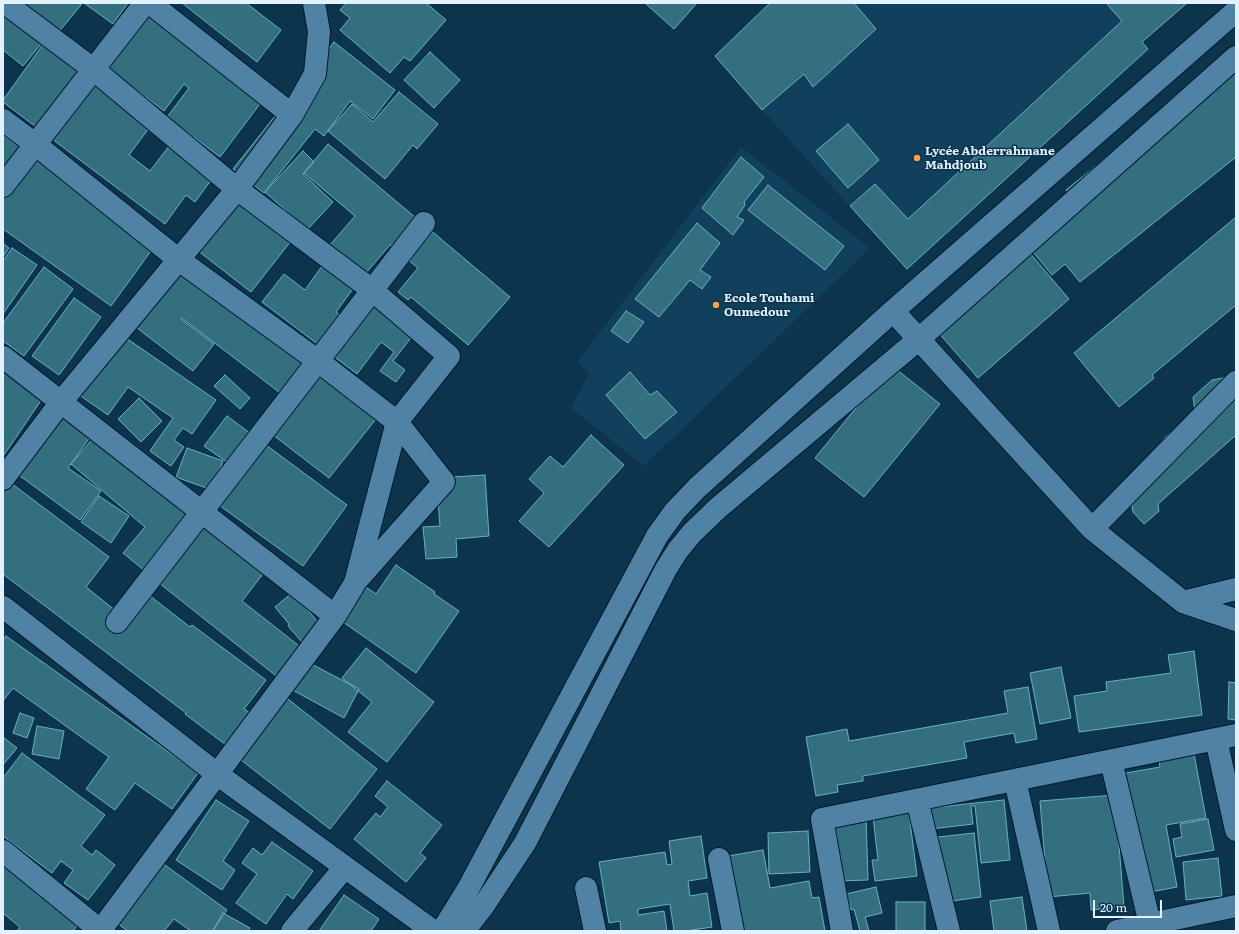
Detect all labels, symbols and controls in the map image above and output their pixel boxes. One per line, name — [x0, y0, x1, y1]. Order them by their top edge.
place label: Lycée Abderrahmane Mahdjoub — [925, 144, 1055, 172]
marker: Lycée Abderrahmane Mahdjoub — [912, 153, 922, 163]
place label: Ecole Touhami Oumedour — [724, 291, 814, 319]
marker: Ecole Touhami Oumedour — [711, 300, 721, 310]
scale bar — [1095, 892, 1164, 918]
text: 20 m — [1100, 898, 1127, 916]

